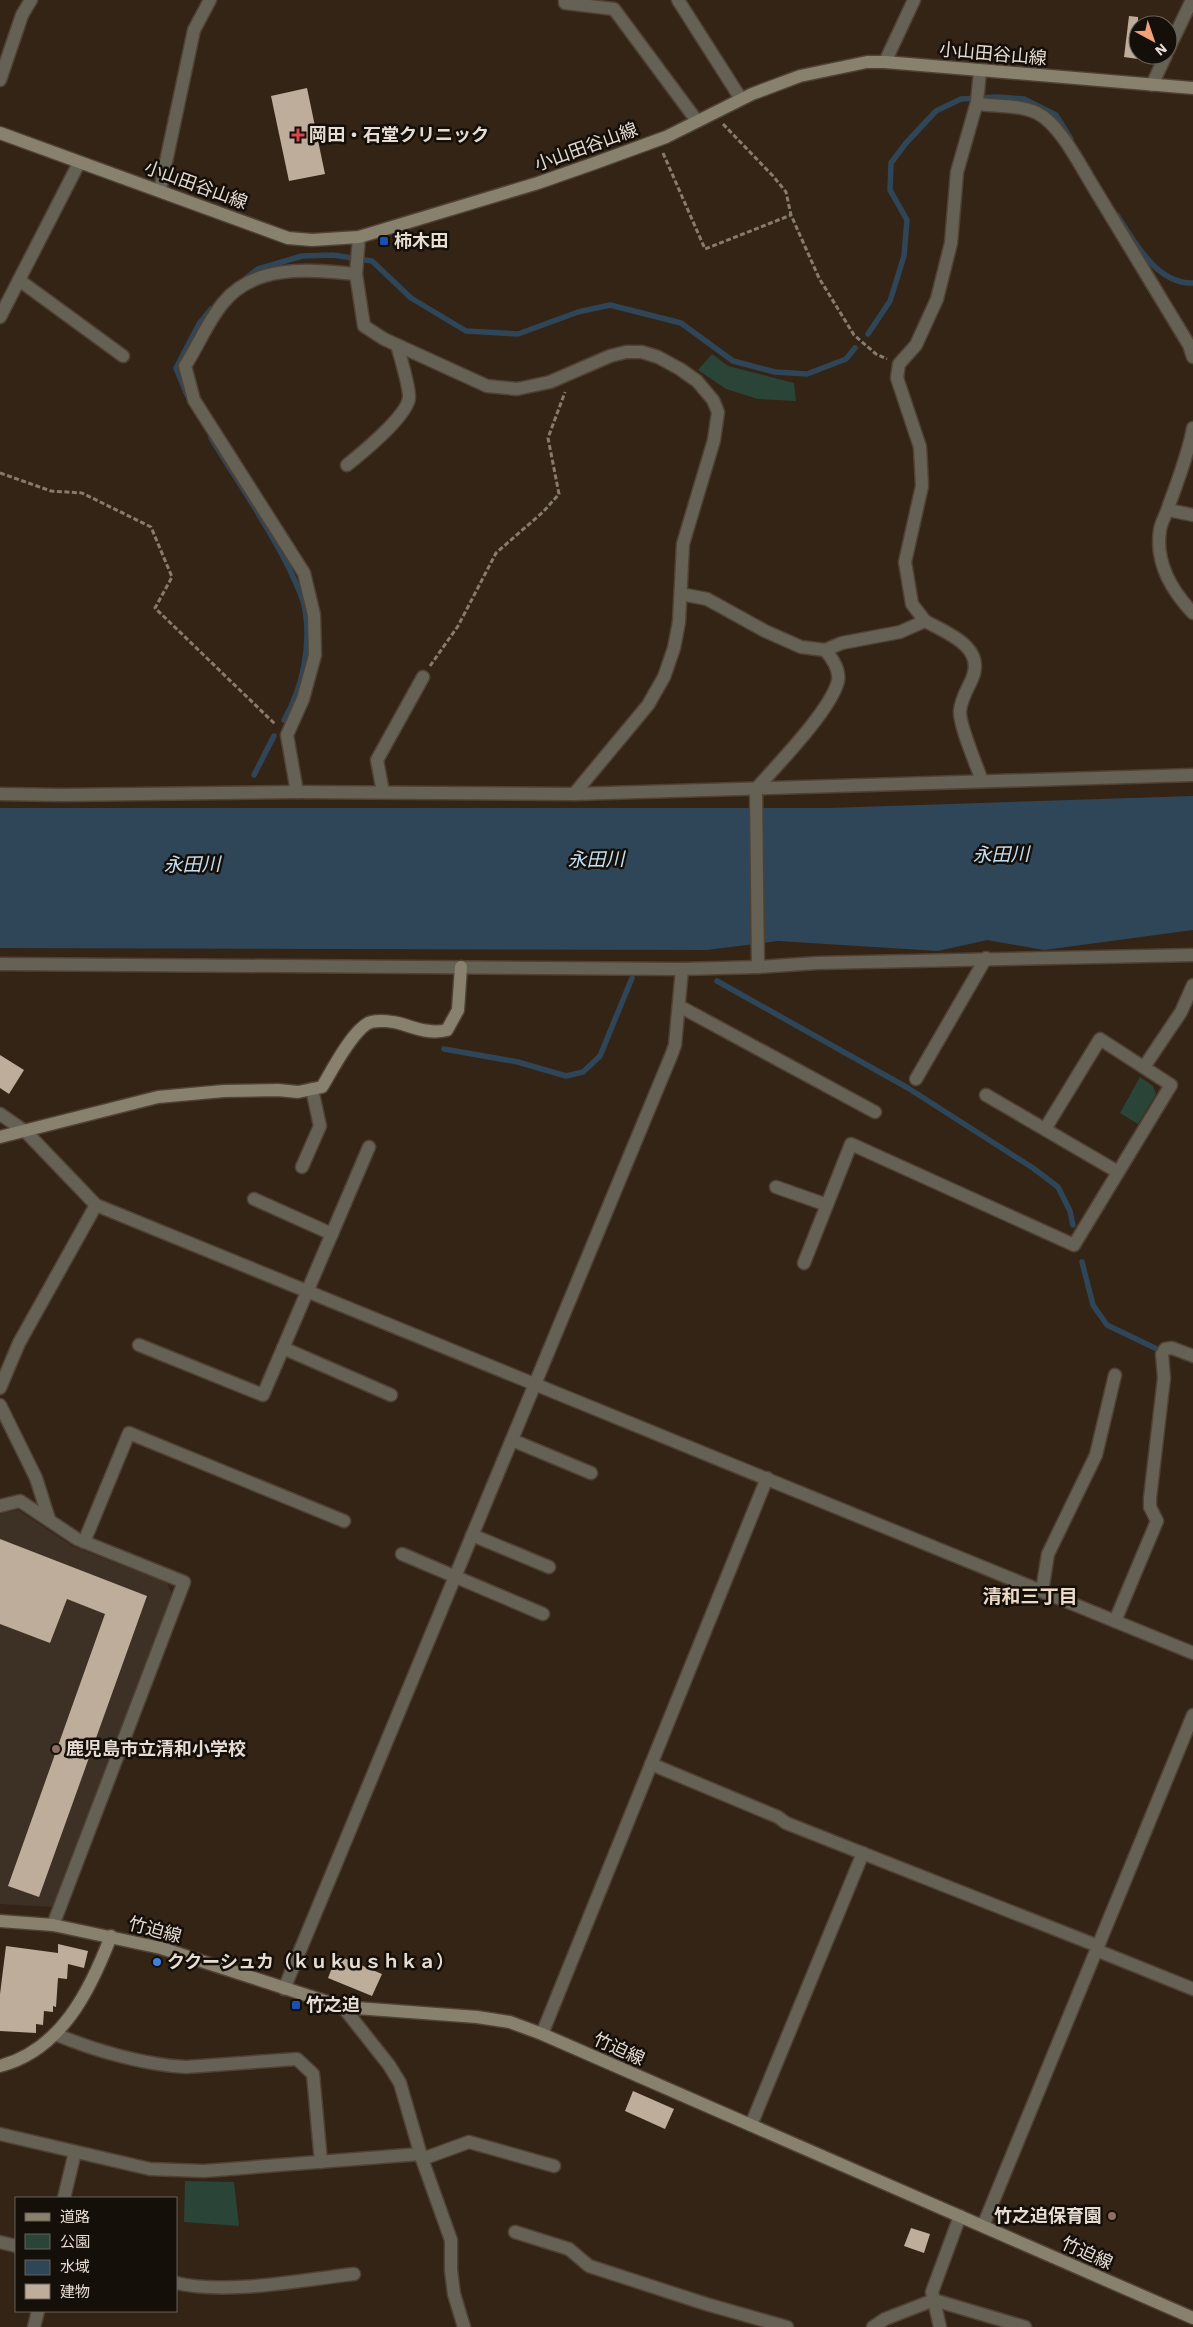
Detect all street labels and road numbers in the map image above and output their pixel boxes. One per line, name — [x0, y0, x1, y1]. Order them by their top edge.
street label: 小山田谷山線 — [938, 38, 1048, 69]
street label: 小山田谷山線 — [531, 118, 640, 175]
street label: 小山田谷山線 — [142, 156, 251, 213]
street label: 竹迫線 — [126, 1912, 184, 1947]
street label: 竹迫線 — [590, 2028, 648, 2069]
street label: 竹迫線 — [1058, 2232, 1116, 2273]

